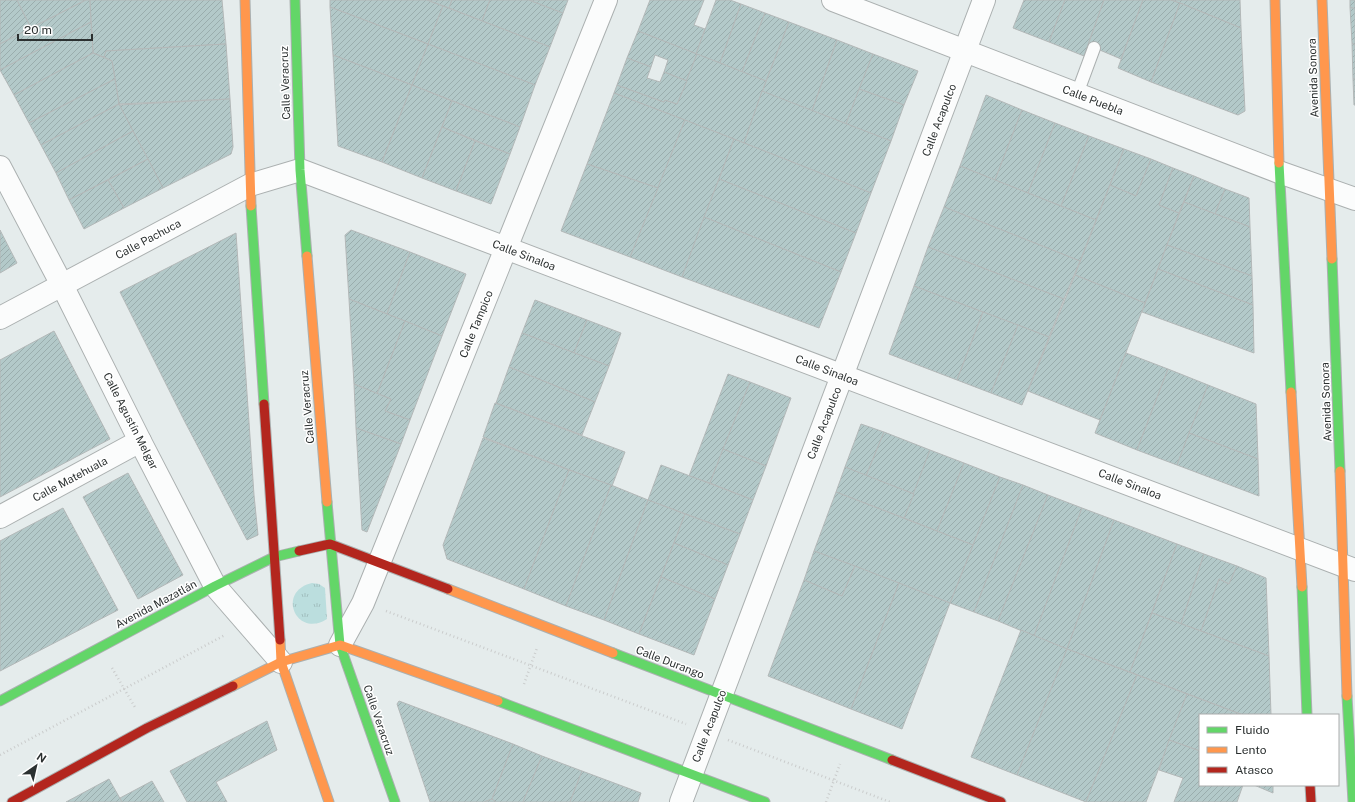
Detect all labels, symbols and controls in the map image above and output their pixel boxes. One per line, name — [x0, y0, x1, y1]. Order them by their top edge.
scale bar — [18, 16, 92, 42]
text: 20 m — [24, 23, 52, 37]
street label: Avenida Sonora — [1306, 38, 1320, 118]
street label: Calle Veracruz — [278, 46, 292, 120]
street label: Calle Acapulco — [920, 82, 958, 158]
street label: Calle Puebla — [1061, 83, 1125, 117]
street label: Calle Pachuca — [113, 217, 183, 261]
street label: Calle Sinaloa — [491, 237, 557, 273]
street label: Calle Tampico — [457, 289, 495, 359]
street label: Calle Sinaloa — [794, 352, 860, 388]
street label: Avenida Sonora — [1319, 362, 1333, 442]
street label: Calle Veracruz — [298, 370, 316, 444]
street label: Calle Agustín Melgar — [101, 371, 161, 471]
street label: Calle Acapulco — [805, 385, 843, 461]
street label: Calle Matehuala — [31, 454, 109, 504]
street label: Calle Sinaloa — [1097, 466, 1163, 502]
street label: Avenida Mazatlán — [113, 578, 199, 630]
street label: Calle Durango — [634, 643, 706, 681]
street label: Calle Veracruz — [361, 683, 397, 757]
street label: Calle Acapulco — [690, 688, 728, 764]
legend — [1199, 714, 1339, 786]
text: Fluido — [1235, 723, 1270, 737]
text: Lento — [1235, 743, 1267, 757]
north arrow — [16, 746, 56, 786]
text: N — [35, 750, 49, 765]
text: Atasco — [1235, 763, 1274, 777]

